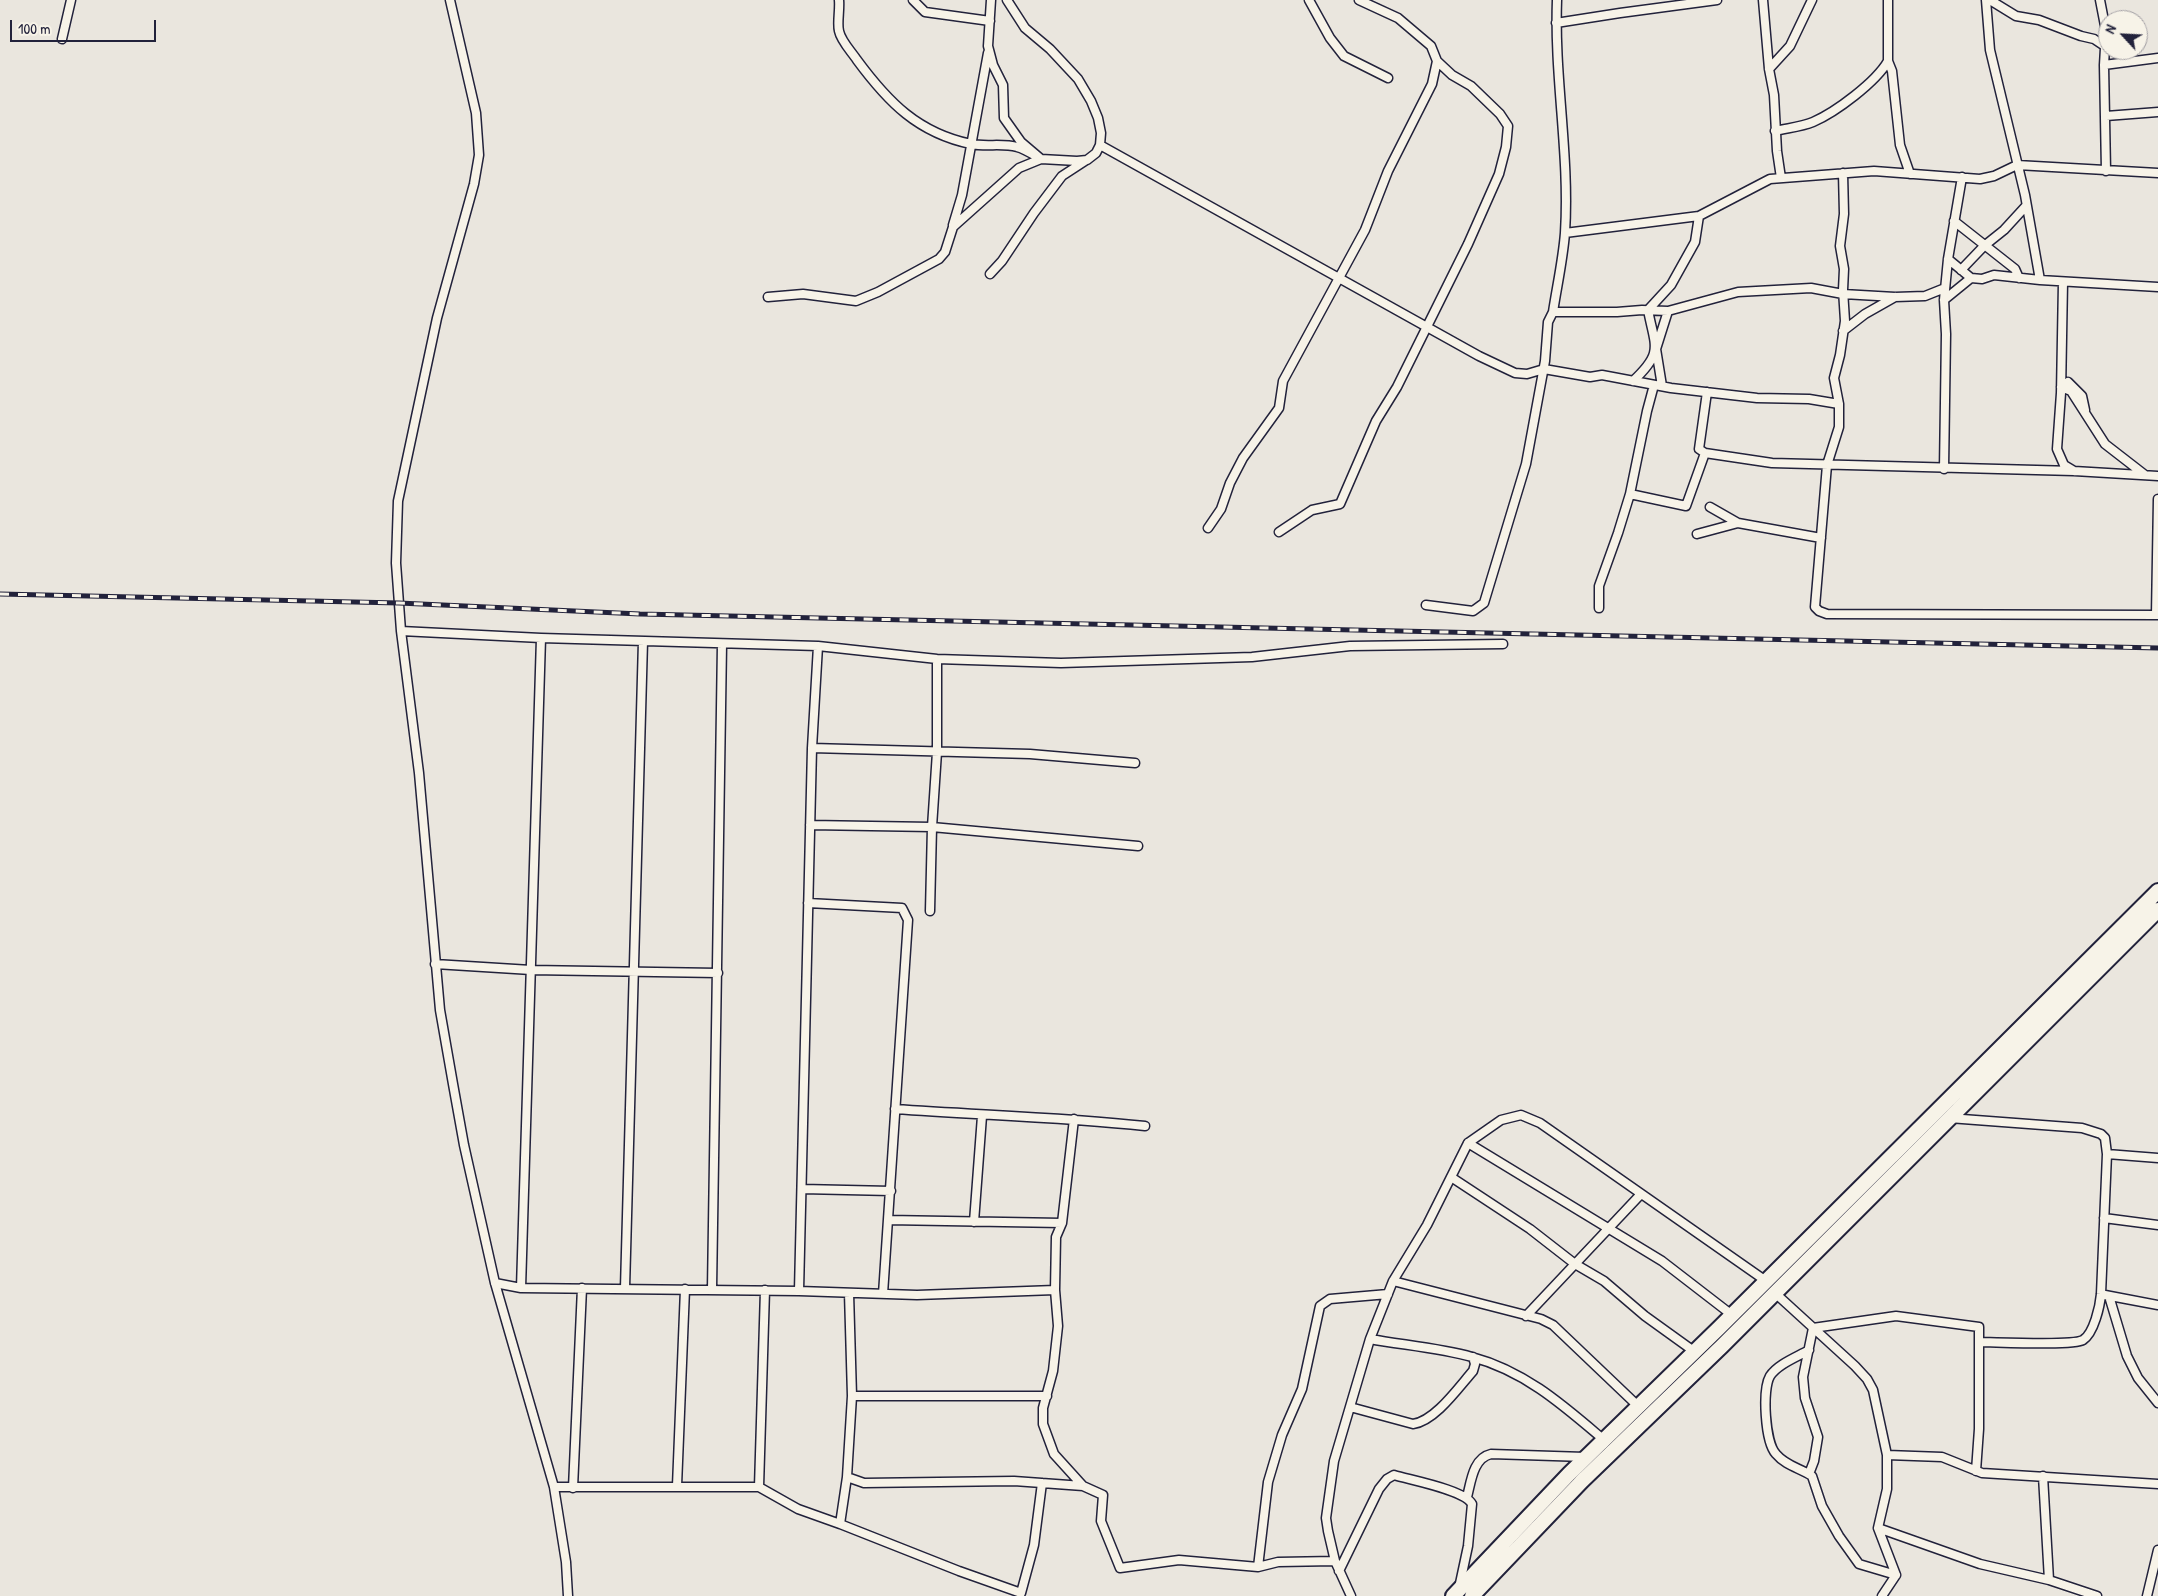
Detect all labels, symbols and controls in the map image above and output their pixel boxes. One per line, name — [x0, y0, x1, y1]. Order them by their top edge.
scale bar — [12, 10, 159, 42]
north arrow — [2098, 10, 2148, 60]
text: 100 m — [18, 18, 51, 39]
text: N — [2100, 21, 2120, 36]

